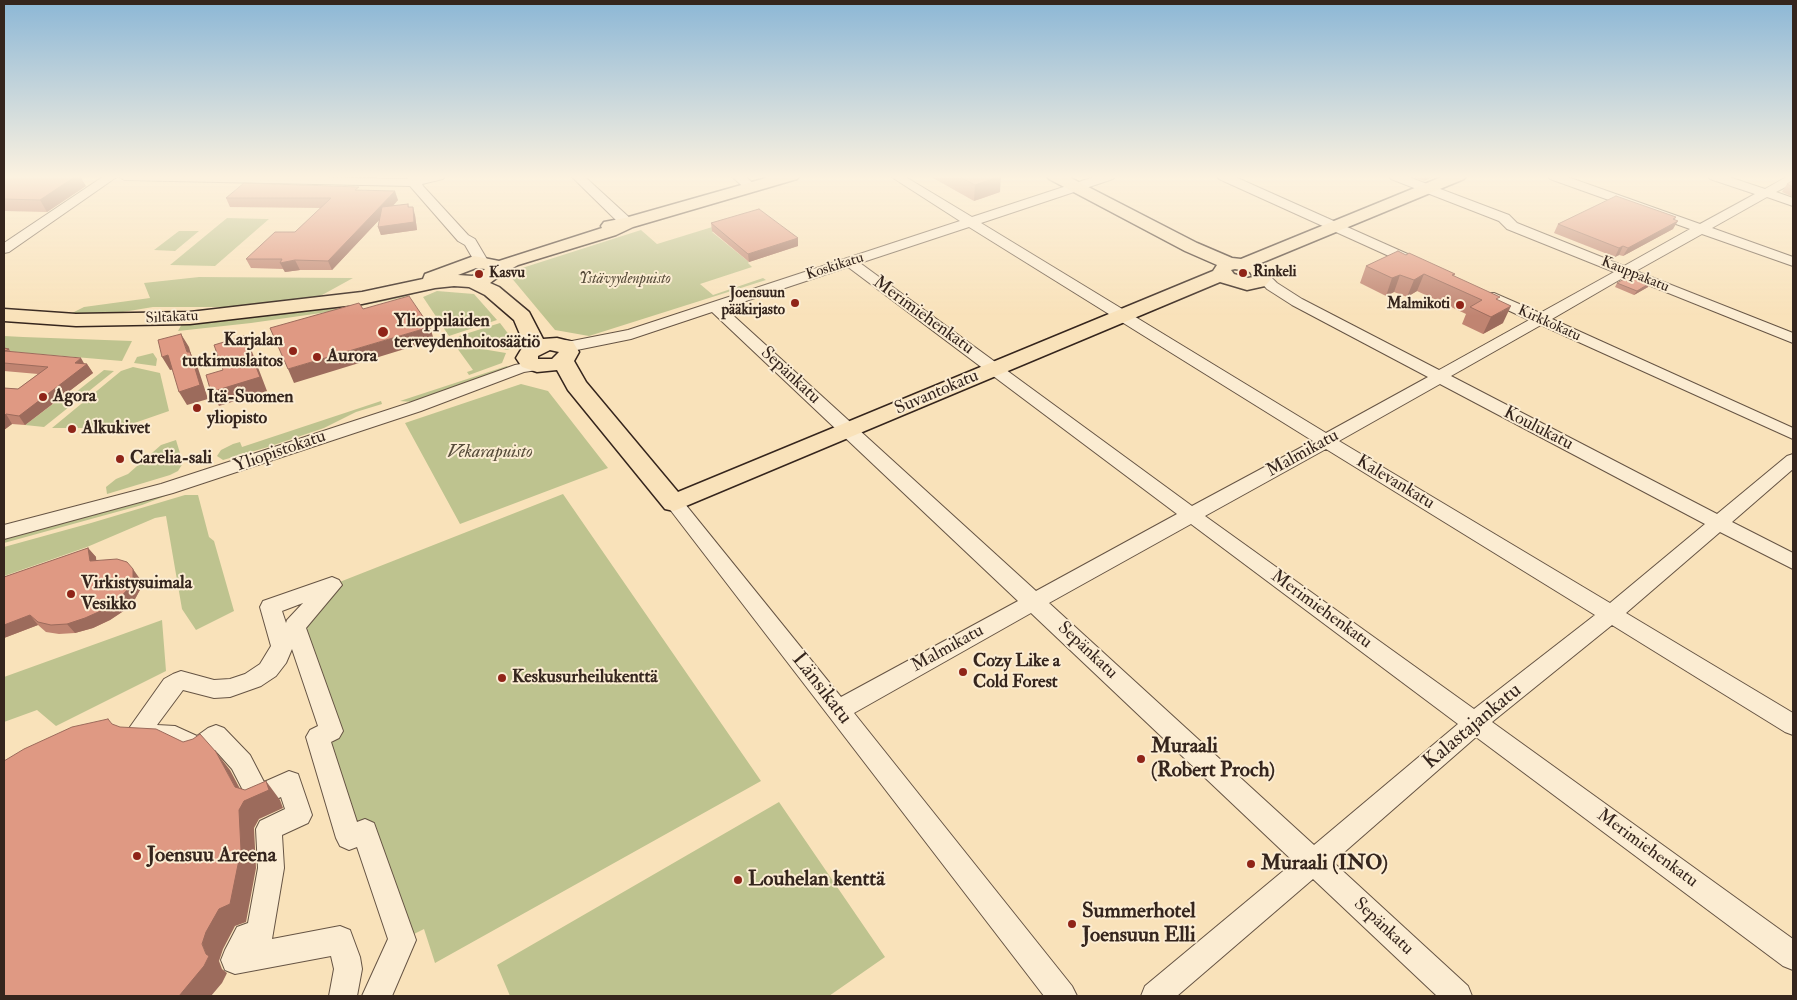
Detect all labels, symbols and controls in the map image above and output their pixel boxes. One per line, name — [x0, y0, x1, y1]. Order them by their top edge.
street label: Koskikatu — [804, 249, 866, 285]
street label: Kauppakatu — [1598, 253, 1672, 297]
place label: Rinkeli — [1253, 264, 1297, 282]
place label: Kasvu — [489, 265, 525, 283]
marker: Rinkeli — [1237, 267, 1249, 279]
marker: Kasvu — [473, 268, 485, 280]
park label: Ystävyydenpuisto — [579, 271, 671, 289]
street label: Merimiehenkatu — [868, 272, 978, 360]
place label: Joensuun pääkirjasto — [721, 285, 785, 320]
place label: Malmikoti — [1387, 296, 1450, 314]
marker: Joensuun pääkirjasto — [789, 297, 801, 309]
marker: Malmikoti — [1454, 299, 1466, 311]
street label: Kirkkokatu — [1515, 302, 1583, 346]
street label: Siltakatu — [145, 308, 199, 328]
place label: Ylioppilaiden terveydenhoitosäätiö — [394, 311, 540, 354]
marker: Ylioppilaiden terveydenhoitosäätiö — [376, 325, 390, 339]
place label: Karjalan tutkimuslaitos — [182, 330, 283, 372]
street label: Sepänkatu — [755, 343, 825, 409]
marker: Karjalan tutkimuslaitos — [287, 345, 299, 357]
place label: Aurora — [327, 346, 377, 368]
marker: Aurora — [311, 351, 323, 363]
street label: Suvantokatu — [892, 366, 982, 420]
place label: Agora — [53, 386, 96, 408]
place label: Itä-Suomen yliopisto — [207, 387, 293, 429]
marker: Agora — [37, 391, 49, 403]
marker: Itä-Suomen yliopisto — [191, 402, 203, 414]
street label: Koulukatu — [1500, 402, 1576, 456]
place label: Alkukivet — [82, 418, 150, 440]
marker: Alkukivet — [66, 423, 78, 435]
street label: Malmikatu — [1263, 425, 1343, 483]
street label: Yliopistokatu — [231, 426, 329, 478]
park label: Vekarapuisto — [447, 442, 533, 464]
place label: Carelia-sali — [130, 448, 212, 470]
street label: Kalevankatu — [1352, 451, 1438, 515]
marker: Carelia-sali — [114, 453, 126, 465]
street label: Merimiehenkatu — [1266, 566, 1376, 654]
place label: Virkistysuimala Vesikko — [81, 573, 192, 616]
marker: Virkistysuimala Vesikko — [65, 588, 77, 600]
street label: Sepänkatu — [1052, 618, 1122, 684]
street label: Malmikatu — [908, 620, 988, 678]
street label: Länsikatu — [785, 648, 857, 730]
place label: Cozy Like a Cold Forest — [973, 651, 1060, 694]
marker: Cozy Like a Cold Forest — [957, 666, 969, 678]
place label: Keskusurheilukenttä — [512, 667, 658, 689]
marker: Keskusurheilukenttä — [496, 672, 508, 684]
street label: Kalastajankatu — [1419, 679, 1527, 775]
place label: Muraali (Robert Proch) — [1151, 734, 1275, 784]
marker: Muraali (Robert Proch) — [1135, 753, 1147, 765]
street label: Merimiehenkatu — [1592, 805, 1702, 893]
place label: Joensuu Areena — [147, 843, 276, 869]
marker: Joensuu Areena — [131, 850, 143, 862]
place label: Muraali (INO) — [1261, 851, 1388, 877]
marker: Muraali (INO) — [1245, 858, 1257, 870]
place label: Louhelan kenttä — [748, 867, 885, 893]
marker: Louhelan kenttä — [732, 874, 744, 886]
street label: Sepänkatu — [1348, 894, 1418, 960]
place label: Summerhotel Joensuun Elli — [1082, 899, 1196, 949]
marker: Summerhotel Joensuun Elli — [1066, 918, 1078, 930]

